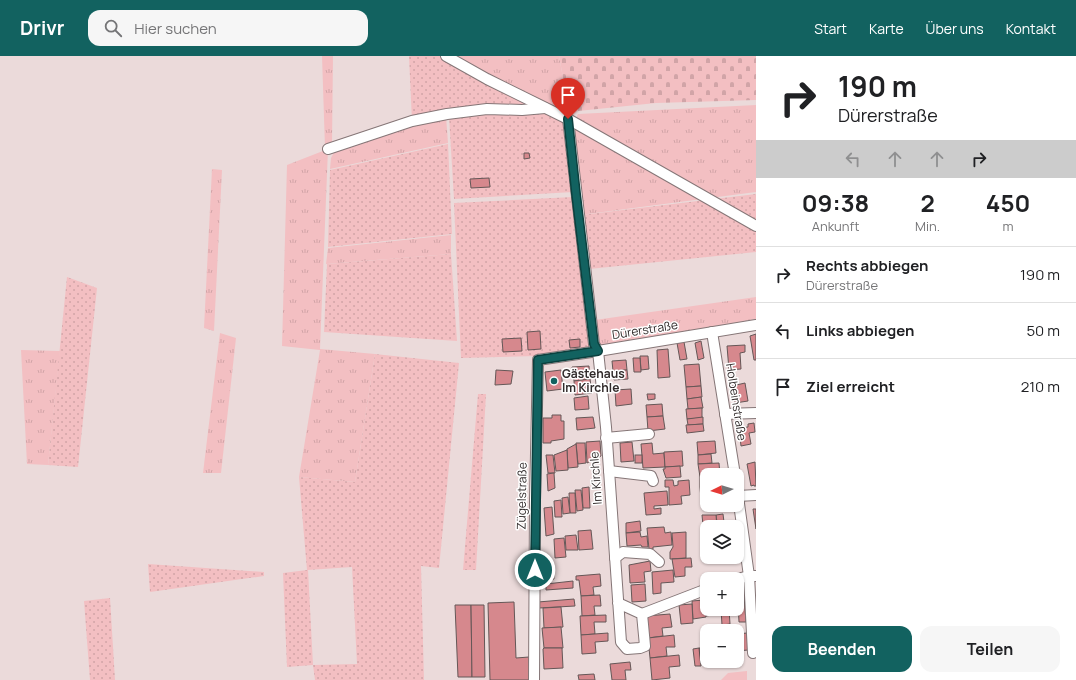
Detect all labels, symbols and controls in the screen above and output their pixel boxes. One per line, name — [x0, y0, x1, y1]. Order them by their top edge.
search box — [88, 10, 368, 46]
text: Drivr — [20, 15, 64, 41]
icon: search — [102, 17, 124, 39]
text: Hier suchen — [134, 18, 217, 39]
text: Start — [814, 19, 847, 38]
text: Karte — [869, 19, 904, 38]
text: Über uns — [926, 19, 984, 38]
text: Kontakt — [1006, 19, 1056, 38]
text: 190 m — [838, 67, 917, 105]
icon: right — [772, 72, 824, 124]
pin — [551, 78, 585, 119]
icon: arrive — [557, 84, 579, 106]
text: Dürerstraße — [838, 103, 938, 127]
icon: left — [842, 148, 864, 170]
icon: ahead — [884, 148, 906, 170]
icon: ahead — [926, 148, 948, 170]
icon: right — [968, 148, 990, 170]
text: 09:38 — [802, 186, 869, 219]
text: 2 — [920, 186, 935, 219]
text: 450 — [986, 186, 1030, 219]
text: Ankunft — [812, 217, 859, 235]
text: Min. — [915, 217, 940, 235]
text: m — [1003, 217, 1014, 235]
text: Rechts abbiegen — [806, 255, 928, 276]
icon: right — [772, 264, 794, 286]
text: 190 m — [1020, 264, 1060, 285]
text: Dürerstraße — [806, 276, 878, 294]
street label: Dürerstraße — [611, 316, 679, 343]
icon: left — [772, 320, 794, 342]
text: Links abbiegen — [806, 320, 914, 341]
text: 50 m — [1026, 320, 1060, 341]
street label: Holbeinstraße — [722, 362, 751, 442]
place label: Gästehaus Im Kirchle — [562, 365, 625, 396]
marker: Gästehaus Im Kirchle — [549, 376, 559, 386]
icon: arrive — [772, 376, 794, 398]
text: Ziel erreicht — [806, 376, 895, 397]
text: 210 m — [1021, 376, 1060, 397]
street label: Im Kirchle — [585, 451, 606, 505]
street label: Zügelstraße — [512, 462, 531, 530]
north arrow — [700, 468, 744, 512]
map controls — [700, 468, 744, 668]
button: layers — [700, 520, 744, 564]
position arrow — [514, 549, 556, 591]
button: + — [700, 572, 744, 616]
button: − — [700, 624, 744, 668]
button: Beenden — [772, 626, 912, 672]
button: Teilen — [920, 626, 1060, 672]

